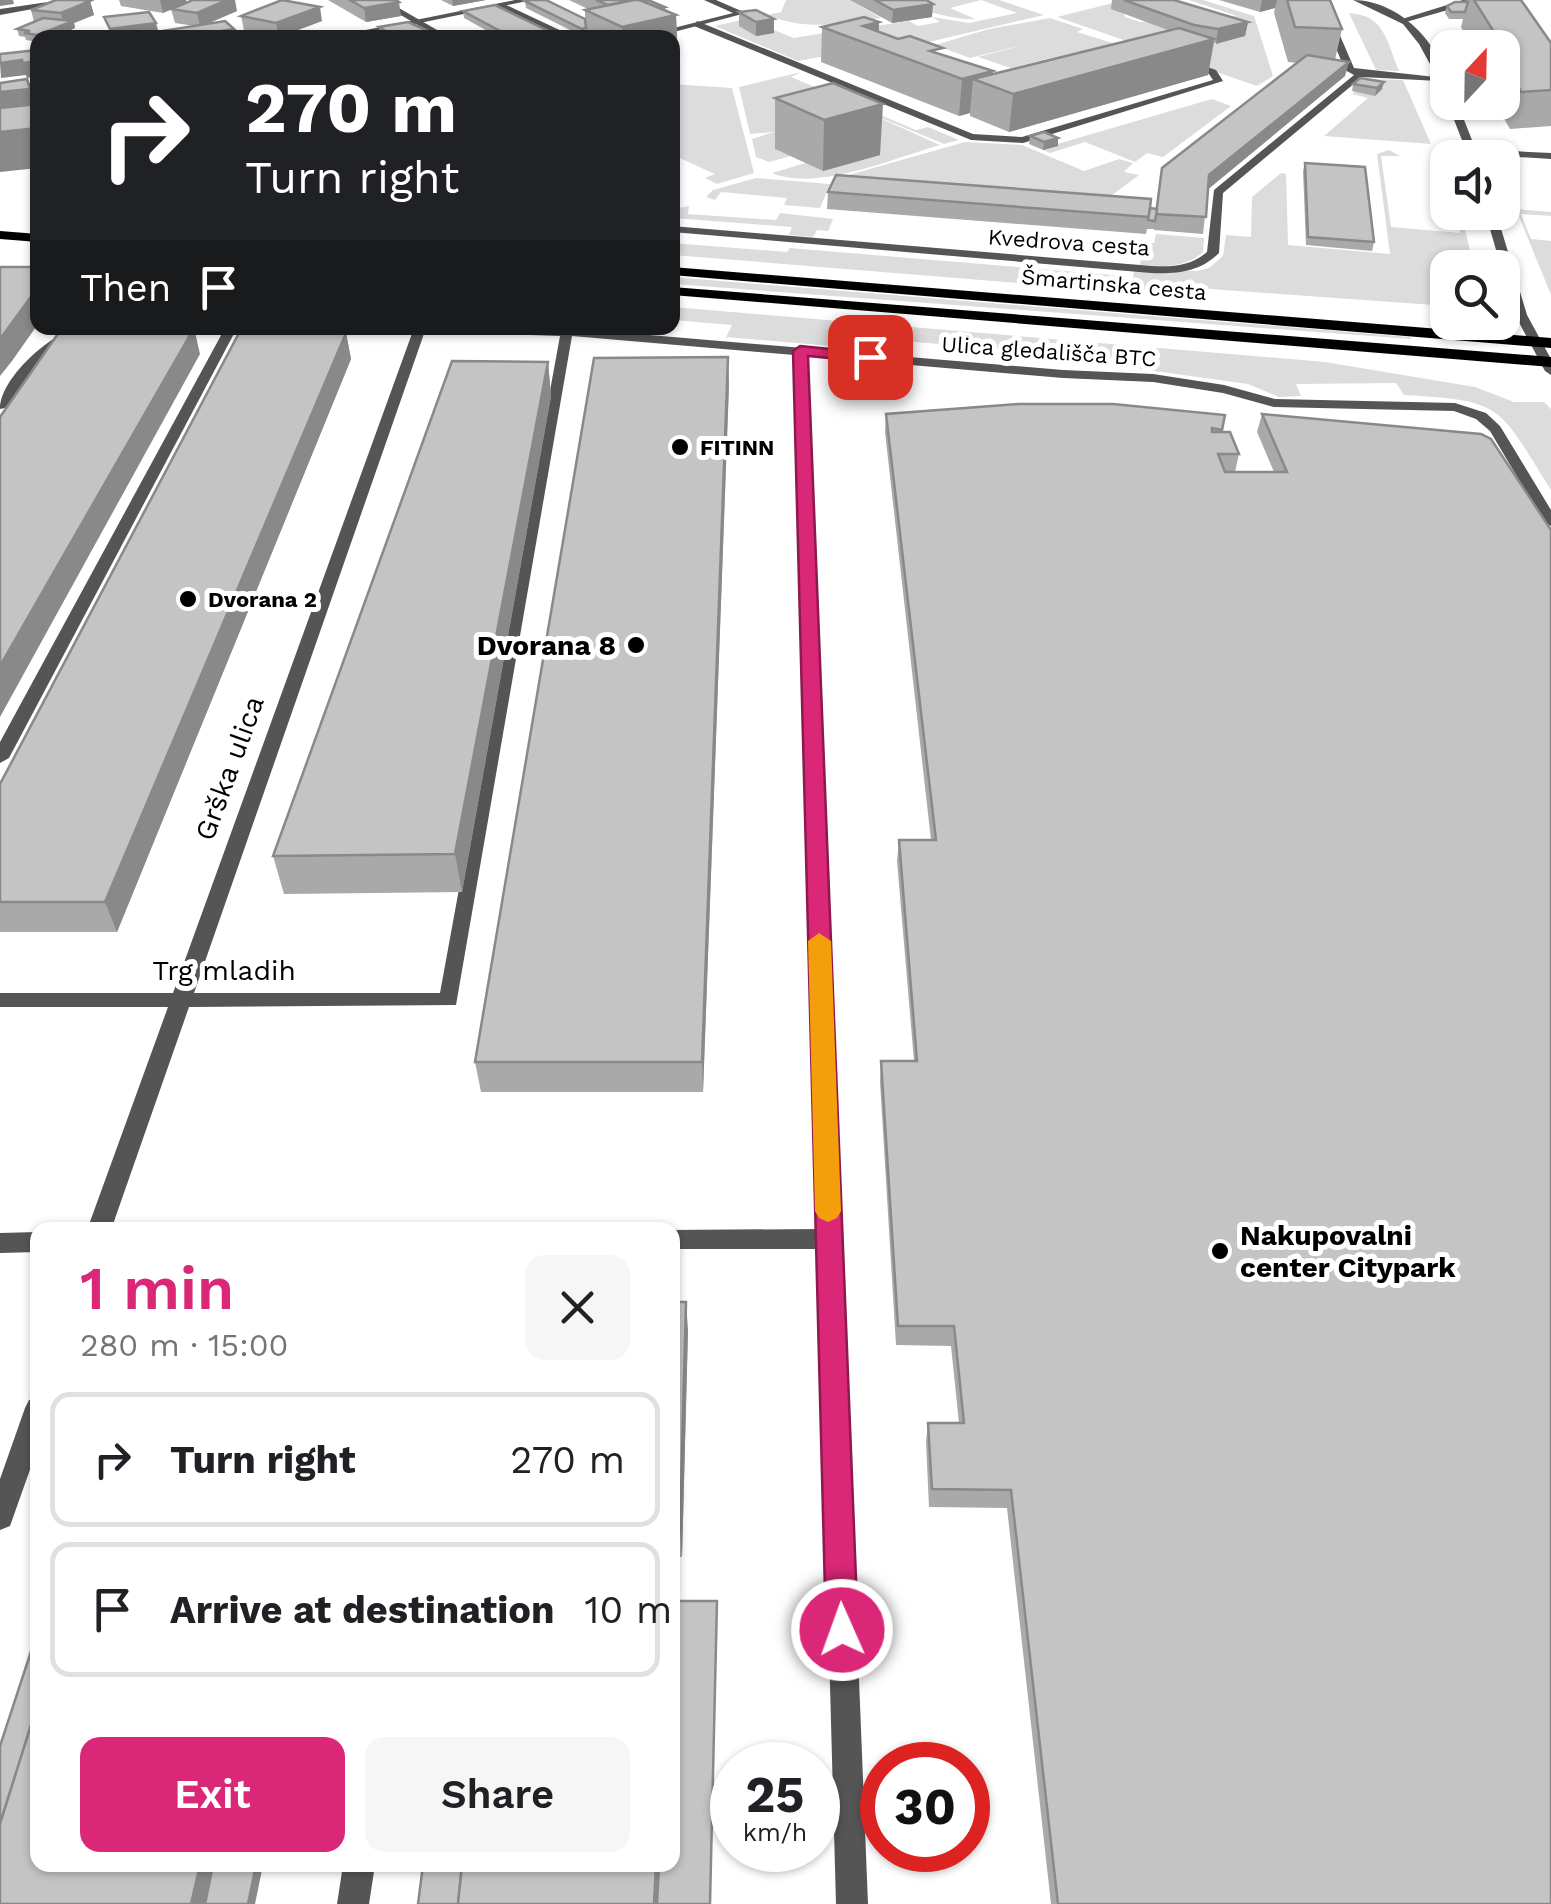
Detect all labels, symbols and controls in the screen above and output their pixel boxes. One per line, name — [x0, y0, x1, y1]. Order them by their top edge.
north arrow — [1430, 30, 1520, 120]
map controls — [1430, 30, 1520, 340]
text: 270 m — [245, 67, 457, 149]
icon: right — [80, 70, 210, 200]
button: sound — [1430, 140, 1520, 230]
text: Turn right — [245, 151, 459, 204]
street label: Kvedrova cesta — [987, 224, 1151, 261]
button: search — [1430, 250, 1520, 340]
icon: arrive — [191, 260, 246, 315]
street label: Šmartinska cesta — [1020, 264, 1208, 305]
text: Then — [80, 266, 171, 310]
pin — [828, 315, 913, 400]
icon: arrive — [843, 330, 898, 385]
street label: Ulica gledališča BTC — [941, 332, 1157, 371]
place label: FITINN — [700, 435, 774, 460]
marker: FITINN — [669, 436, 691, 458]
place label: Dvorana 2 — [208, 587, 317, 612]
marker: Dvorana 2 — [177, 588, 199, 610]
place label: Dvorana 8 — [477, 629, 616, 662]
marker: Dvorana 8 — [625, 634, 647, 656]
street label: Grška ulica — [188, 691, 271, 845]
street label: Trg mladih — [152, 954, 296, 987]
place label: Nakupovalni center Citypark — [1240, 1219, 1456, 1284]
marker: Nakupovalni center Citypark — [1209, 1240, 1231, 1262]
text: 1 min — [80, 1253, 234, 1324]
button: close — [525, 1255, 630, 1360]
text: 280 m · 15:00 — [80, 1326, 288, 1364]
icon: right — [85, 1432, 140, 1487]
text: Turn right — [170, 1438, 356, 1482]
text: 270 m — [510, 1438, 625, 1482]
position arrow — [790, 1578, 894, 1682]
icon: arrive — [85, 1582, 140, 1637]
text: Arrive at destination — [170, 1588, 555, 1632]
text: 10 m — [585, 1588, 672, 1632]
button: Exit — [80, 1737, 345, 1852]
button: Share — [365, 1737, 630, 1852]
speed limit sign: 30 — [860, 1742, 990, 1872]
text: 25 — [746, 1765, 804, 1824]
text: km/h — [743, 1818, 807, 1847]

